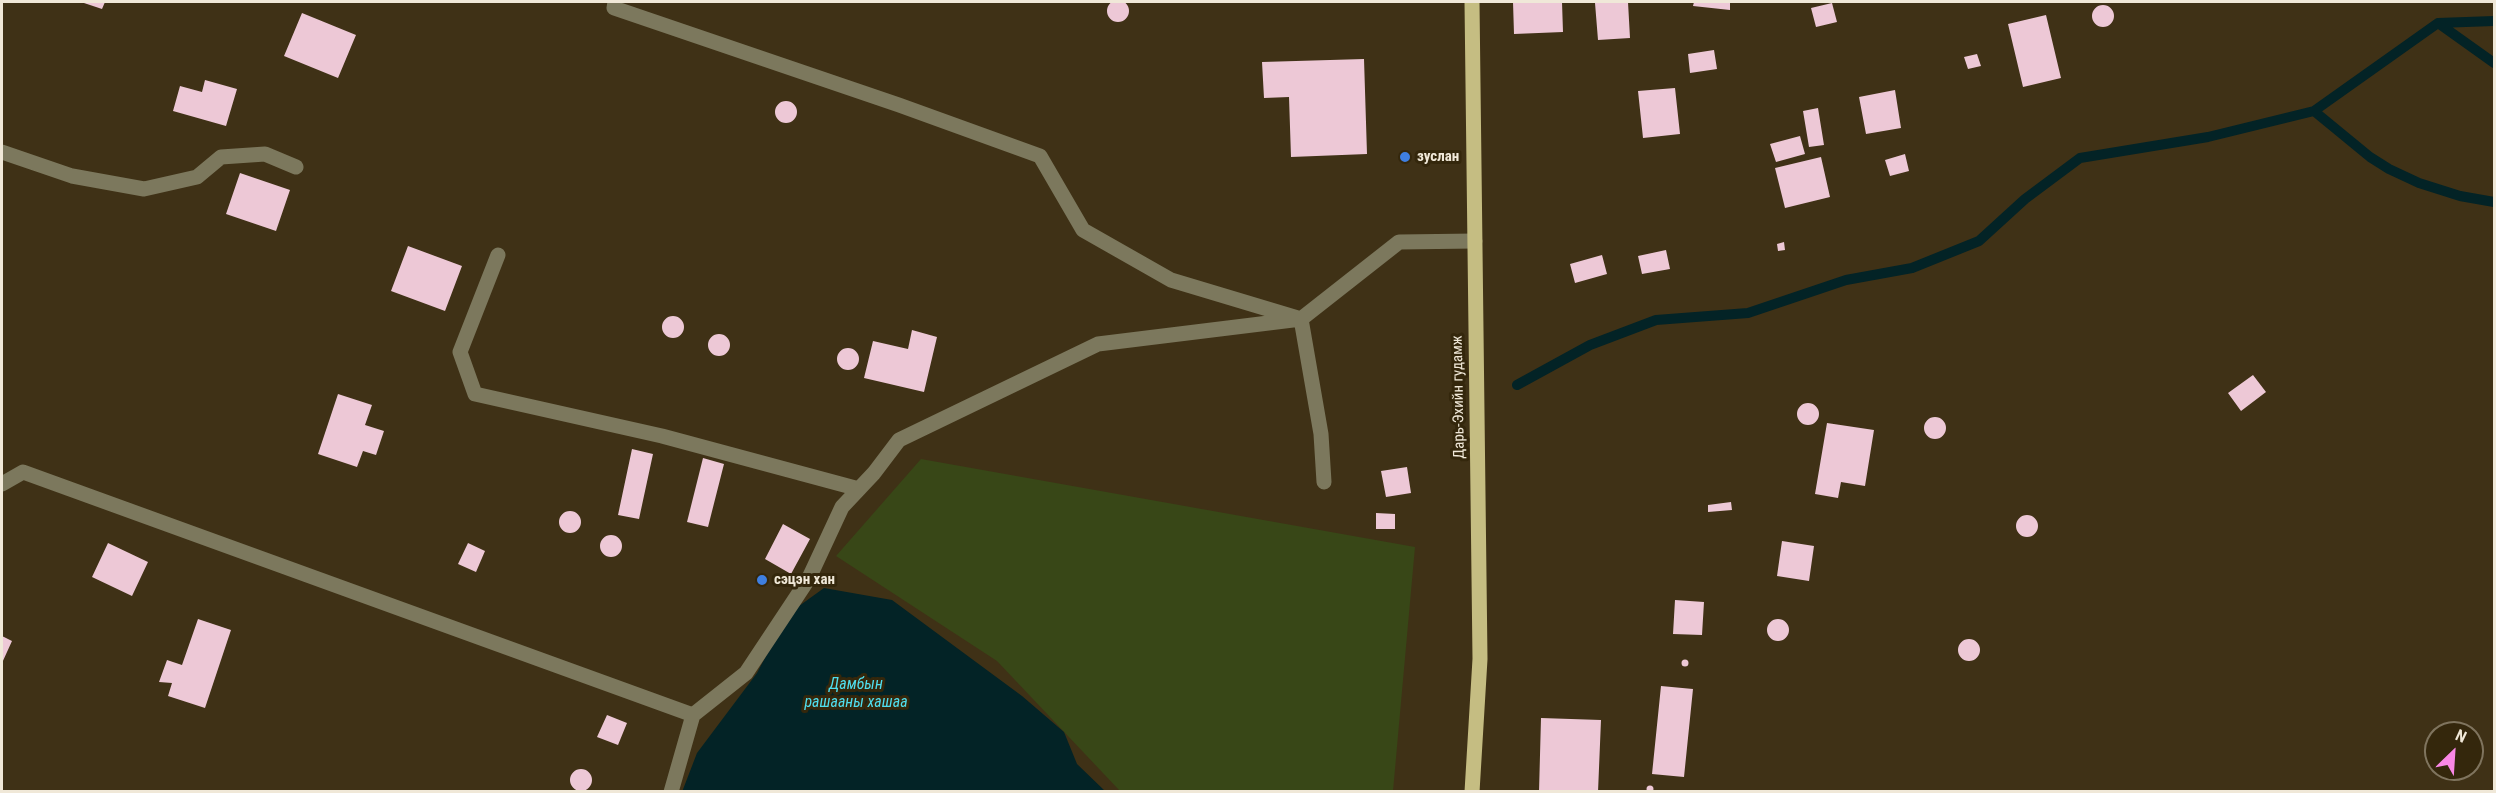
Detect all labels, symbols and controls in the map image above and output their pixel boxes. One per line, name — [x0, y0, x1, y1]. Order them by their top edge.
place label: зуслан — [1417, 148, 1459, 166]
marker: зуслан — [1398, 150, 1412, 164]
street label: Дарь-Эхийн гудамж — [1449, 335, 1469, 459]
place label: сэцэн хан — [774, 571, 835, 589]
marker: сэцэн хан — [755, 573, 769, 587]
water label: Дамбын рашааны хашаа — [804, 675, 908, 713]
north arrow — [2424, 721, 2484, 781]
text: N — [2453, 725, 2469, 747]

